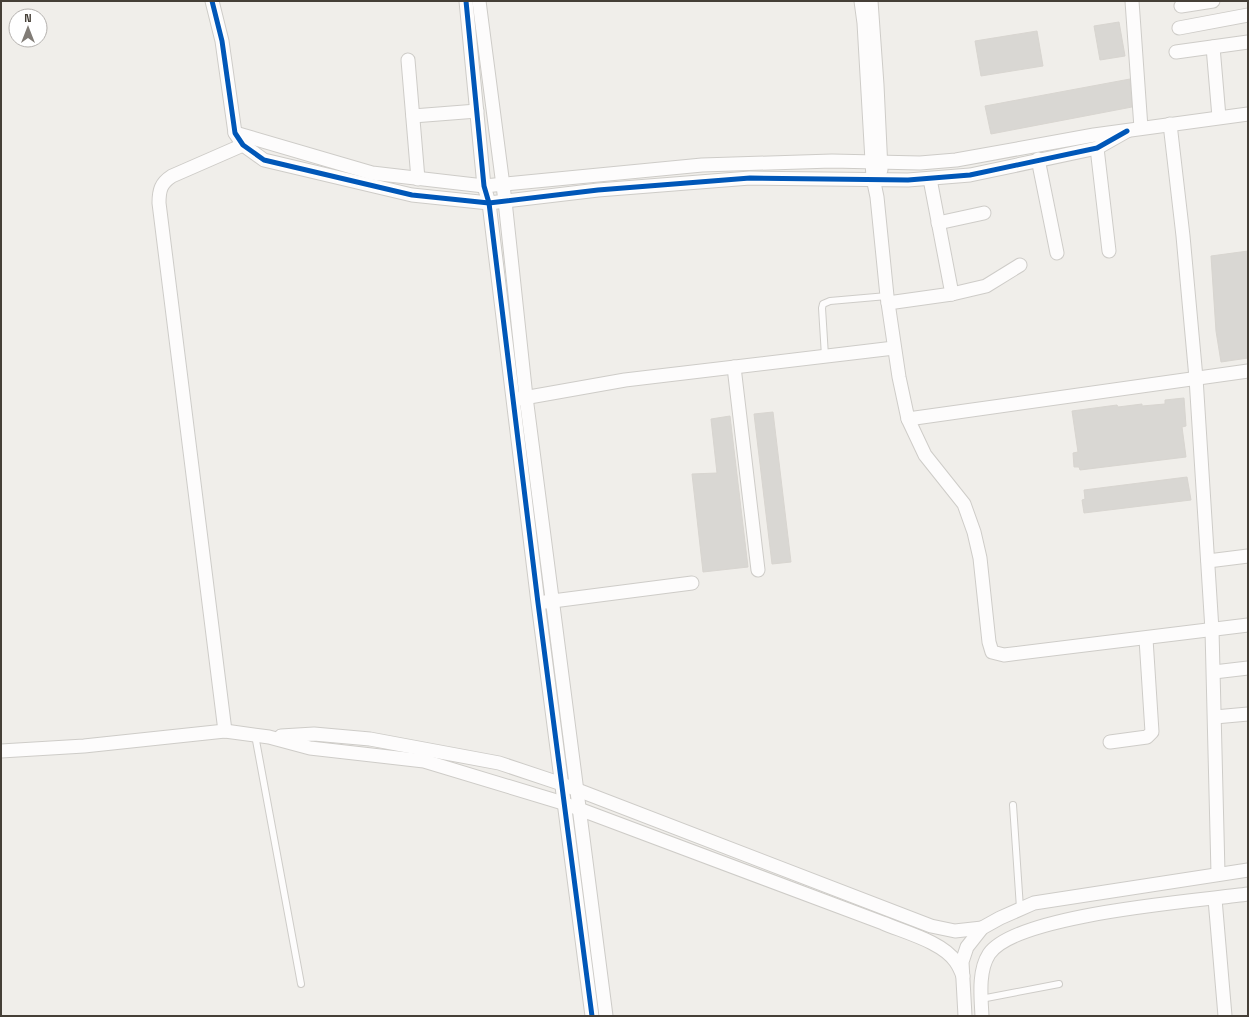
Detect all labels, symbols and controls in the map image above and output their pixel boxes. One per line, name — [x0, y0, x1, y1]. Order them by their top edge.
north arrow — [8, 8, 48, 48]
text: N — [24, 11, 32, 25]

